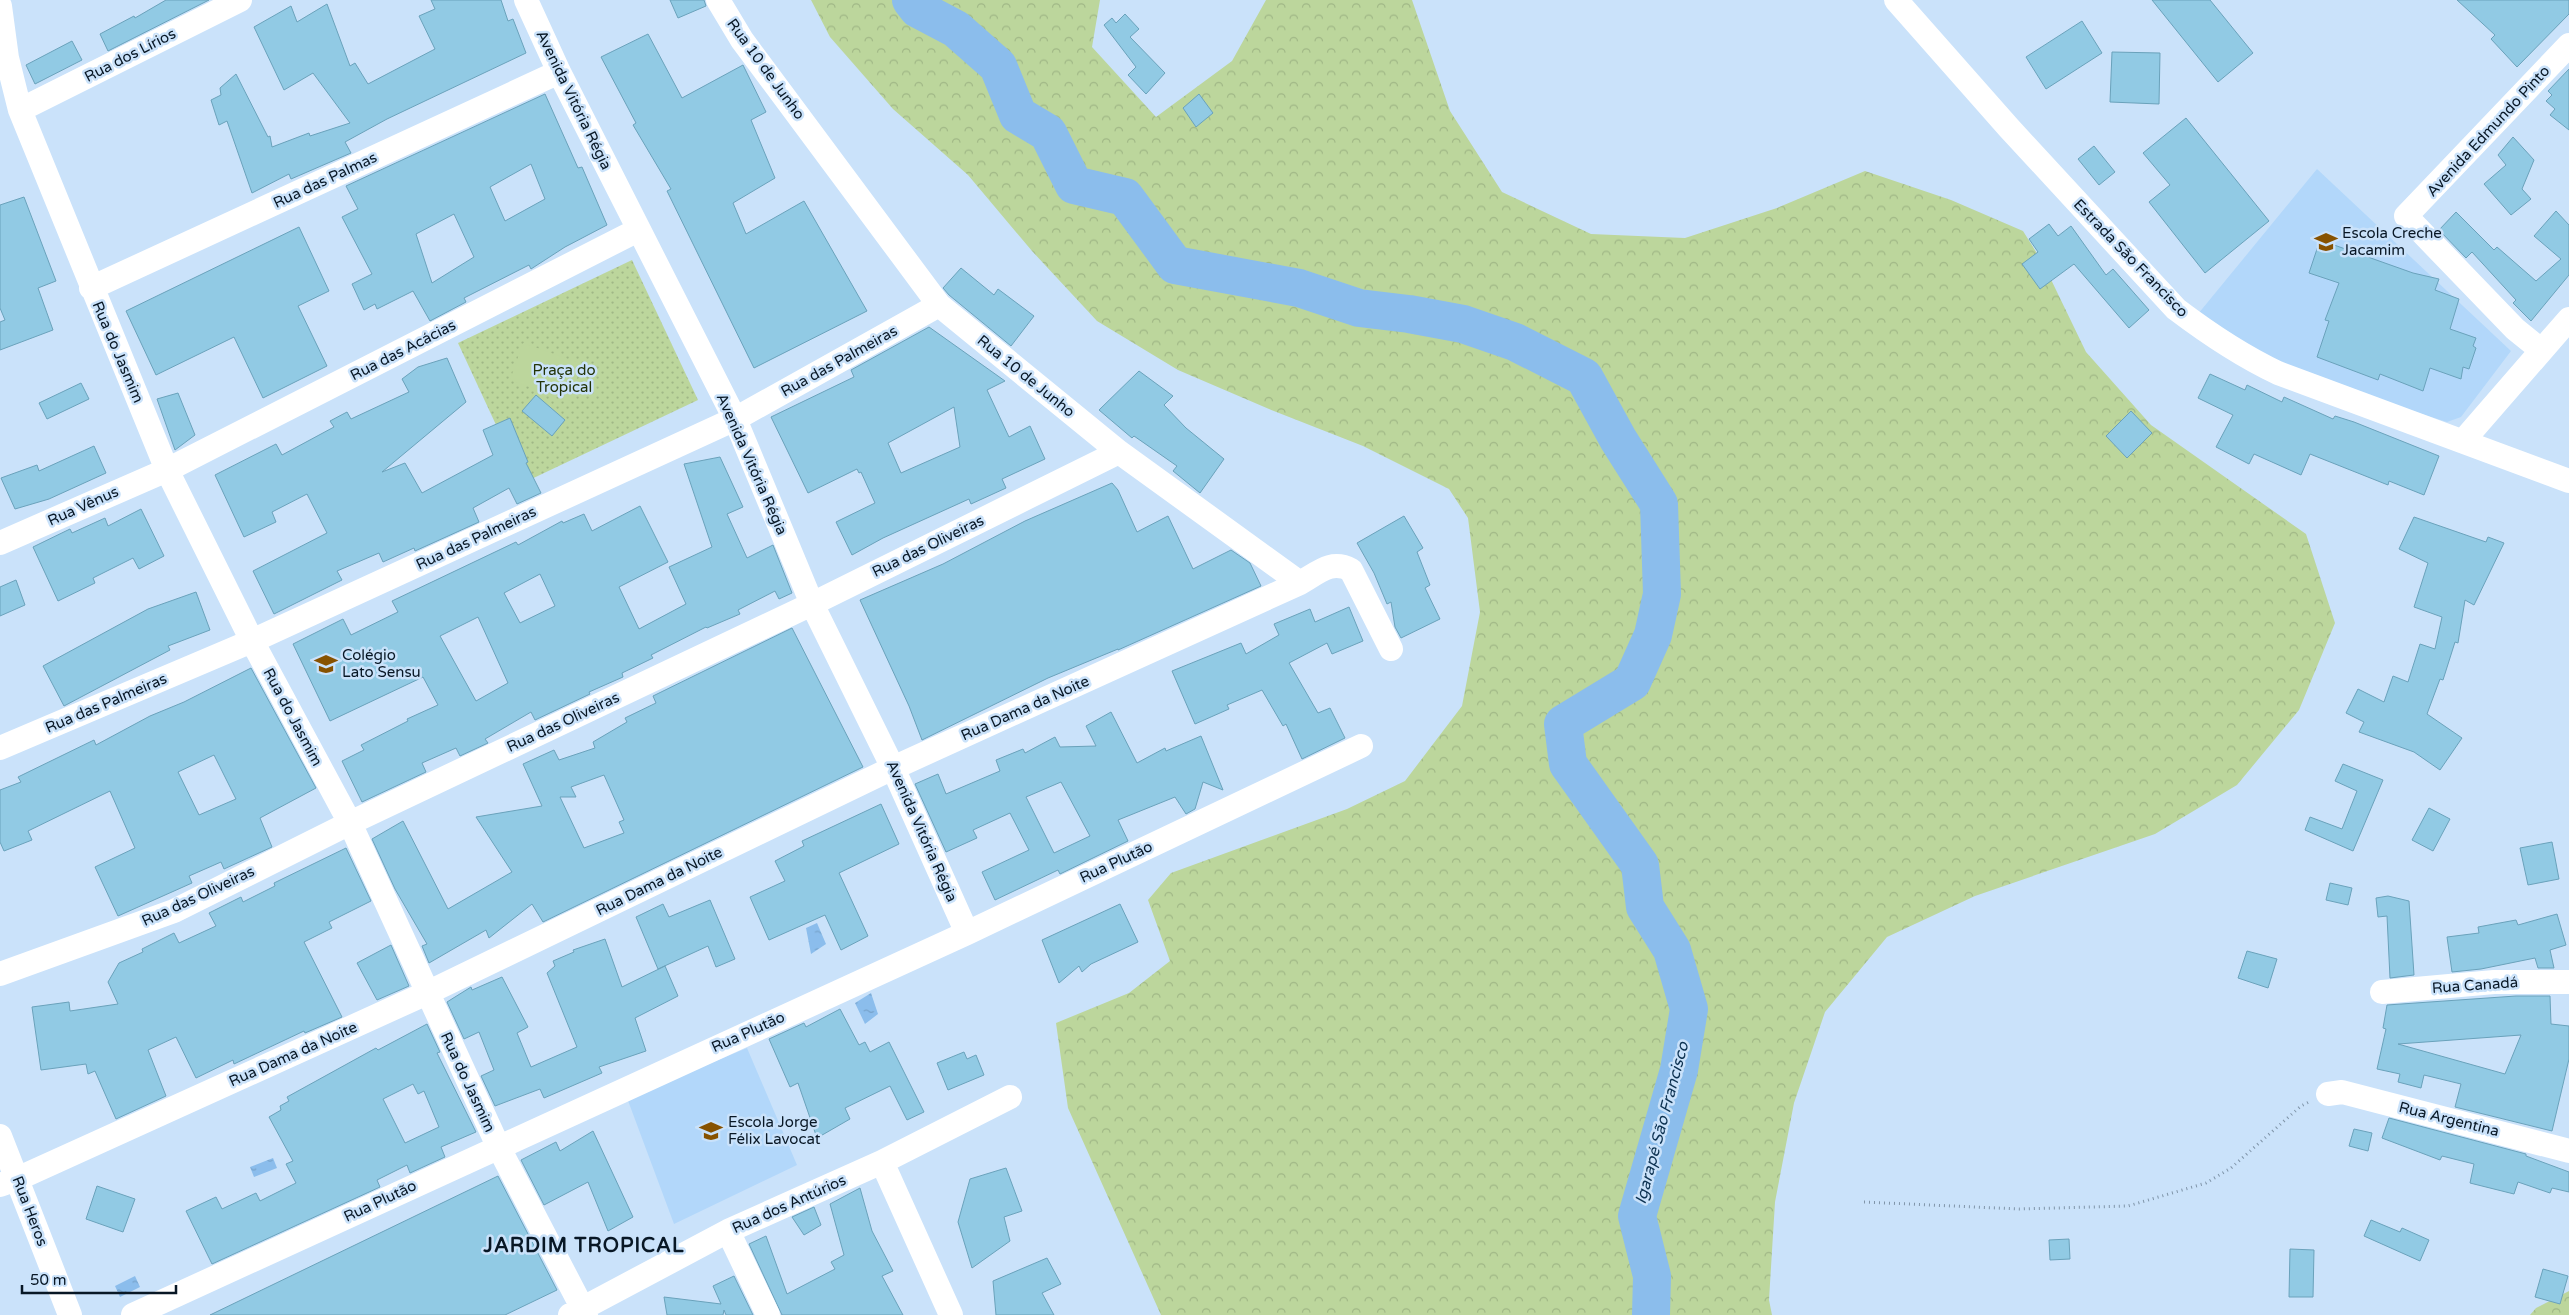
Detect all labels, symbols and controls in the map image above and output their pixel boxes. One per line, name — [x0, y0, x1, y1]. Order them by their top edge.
street label: Rua 10 de Junho — [723, 15, 809, 123]
street label: Rua dos Lírios — [81, 24, 179, 86]
street label: Avenida Vitória Régia — [532, 27, 616, 173]
street label: Avenida Edmundo Pinto — [2423, 62, 2553, 200]
street label: Rua das Palmas — [270, 148, 380, 212]
street label: Estrada São Francisco — [2070, 195, 2192, 321]
place label: Escola Creche Jacamim — [2342, 224, 2442, 259]
school or university icon: Escola Creche Jacamim — [2313, 229, 2339, 255]
street label: Rua do Jasmim — [89, 299, 147, 405]
street label: Rua das Acácias — [347, 316, 459, 384]
street label: Rua das Palmeiras — [778, 322, 900, 400]
street label: Rua 10 de Junho — [974, 331, 1078, 421]
park label: Praça do Tropical — [532, 361, 596, 396]
street label: Avenida Vitória Régia — [713, 390, 791, 538]
street label: Rua Vênus — [45, 482, 121, 530]
street label: Rua das Palmeiras — [413, 502, 539, 574]
street label: Rua das Oliveiras — [869, 511, 987, 581]
place label: Colégio Lato Sensu — [342, 646, 421, 681]
school or university icon: Colégio Lato Sensu — [313, 651, 339, 677]
street label: Rua do Jasmim — [260, 665, 326, 769]
street label: Rua das Palmeiras — [42, 669, 170, 737]
street label: Rua Dama da Noite — [958, 672, 1092, 744]
street label: Rua das Oliveiras — [504, 688, 622, 756]
street label: Avenida Vitória Régia — [883, 757, 961, 905]
street label: Rua Plutão — [1077, 837, 1155, 887]
street label: Rua Dama da Noite — [593, 843, 725, 919]
street label: Rua das Oliveiras — [139, 862, 257, 930]
street label: Rua Canadá — [2431, 973, 2519, 997]
street label: Rua Plutão — [709, 1008, 787, 1056]
street label: Rua Dama da Noite — [226, 1018, 360, 1090]
street label: Rua do Jasmim — [437, 1029, 499, 1135]
water label: Igarapé São Francisco — [1631, 1038, 1694, 1206]
street label: Rua Argentina — [2397, 1098, 2501, 1140]
place label: Escola Jorge Félix Lavocat — [728, 1113, 821, 1148]
school or university icon: Escola Jorge Félix Lavocat — [698, 1118, 724, 1144]
street label: Rua dos Antúrios — [729, 1171, 849, 1237]
street label: Rua Heros — [8, 1173, 52, 1249]
street label: Rua Plutão — [341, 1176, 419, 1226]
district label: JARDIM TROPICAL — [483, 1234, 684, 1258]
scale bar — [22, 1262, 176, 1294]
text: 50 m — [30, 1271, 67, 1289]

